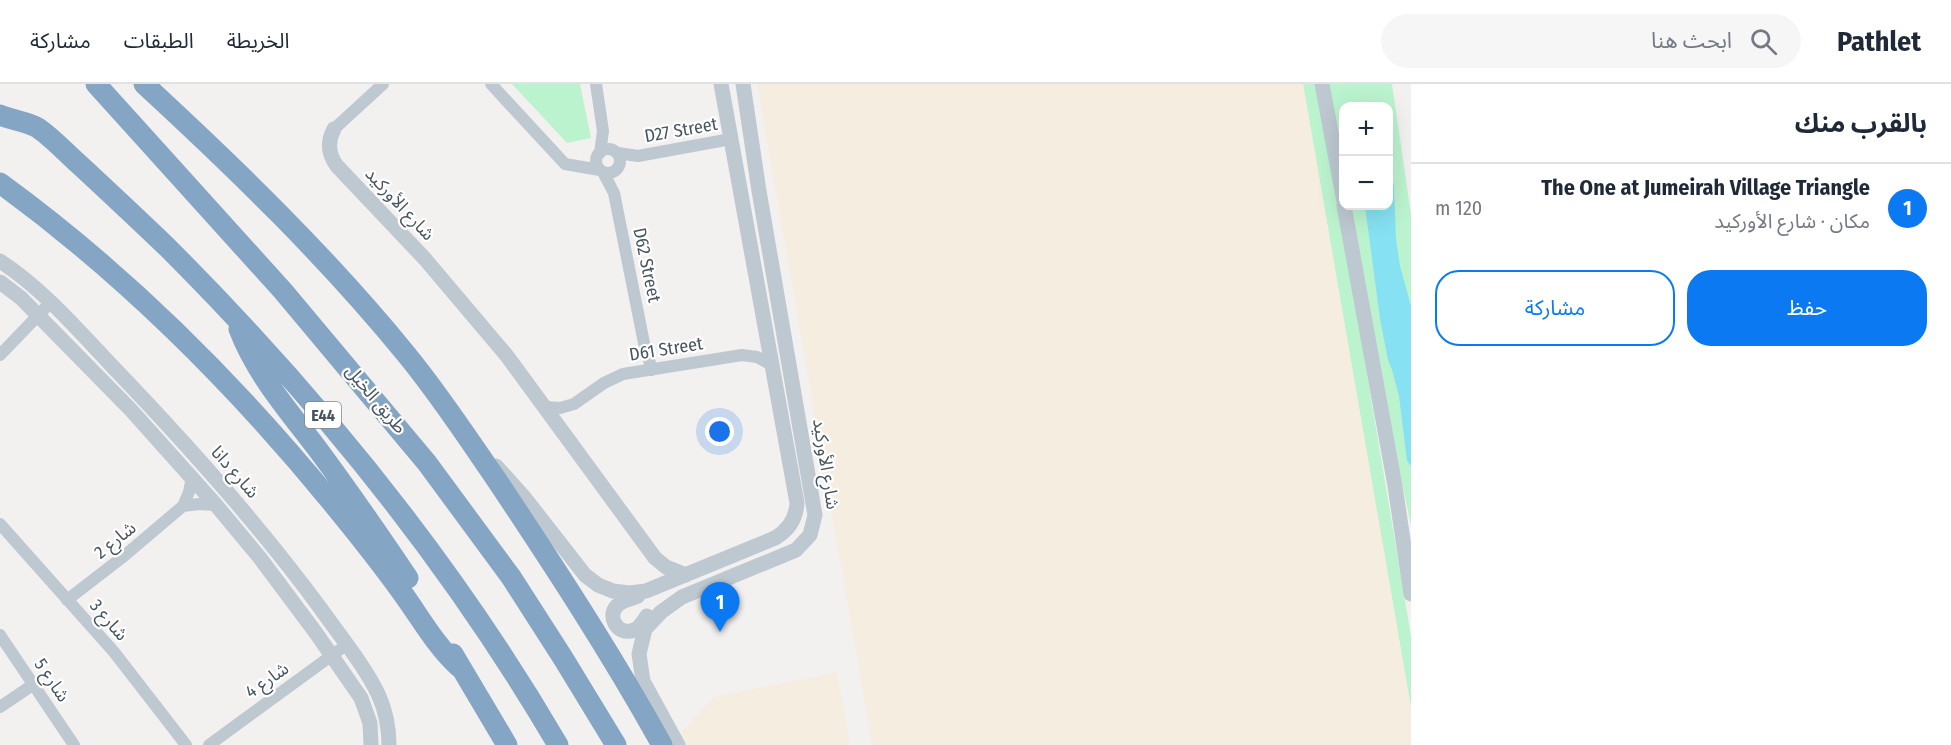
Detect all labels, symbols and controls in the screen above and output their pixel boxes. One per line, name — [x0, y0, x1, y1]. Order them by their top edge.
search box — [1381, 14, 1801, 68]
icon: search — [1747, 25, 1780, 58]
text: Pathlet — [1837, 25, 1921, 58]
text: ابحث هنا — [1651, 27, 1732, 54]
text: مشاركة — [30, 28, 91, 54]
text: الطبقات — [124, 28, 194, 54]
text: الخريطة — [227, 28, 290, 54]
map controls — [1339, 102, 1393, 210]
button: + — [1339, 102, 1393, 156]
text: بالقرب منك — [1795, 108, 1927, 139]
street label: D27 Street — [643, 113, 719, 147]
button: − — [1339, 156, 1393, 210]
street label: شارع الأوركيد — [358, 163, 439, 247]
text: The One at Jumeirah Village Triangle — [1541, 174, 1870, 201]
text: 120 m — [1435, 196, 1482, 220]
text: 1 — [1903, 196, 1912, 220]
text: مكان · شارع الأوركيد — [1714, 209, 1870, 233]
street label: D62 Street — [628, 226, 666, 304]
button: مشاركة — [1435, 270, 1675, 346]
button: حفظ — [1687, 270, 1927, 346]
street label: D61 Street — [628, 332, 704, 366]
street label: طريق الخيل — [341, 360, 411, 438]
road number: E44 — [305, 402, 341, 428]
your location — [705, 417, 734, 446]
street label: شارع الأوركيد — [805, 417, 844, 511]
street label: شارع دانا — [204, 441, 264, 505]
street label: شارع 2 — [90, 517, 142, 566]
pin: 1 — [700, 582, 740, 632]
street label: شارع 3 — [83, 595, 133, 647]
street label: شارع 5 — [27, 654, 74, 708]
street label: شارع 4 — [241, 657, 295, 705]

